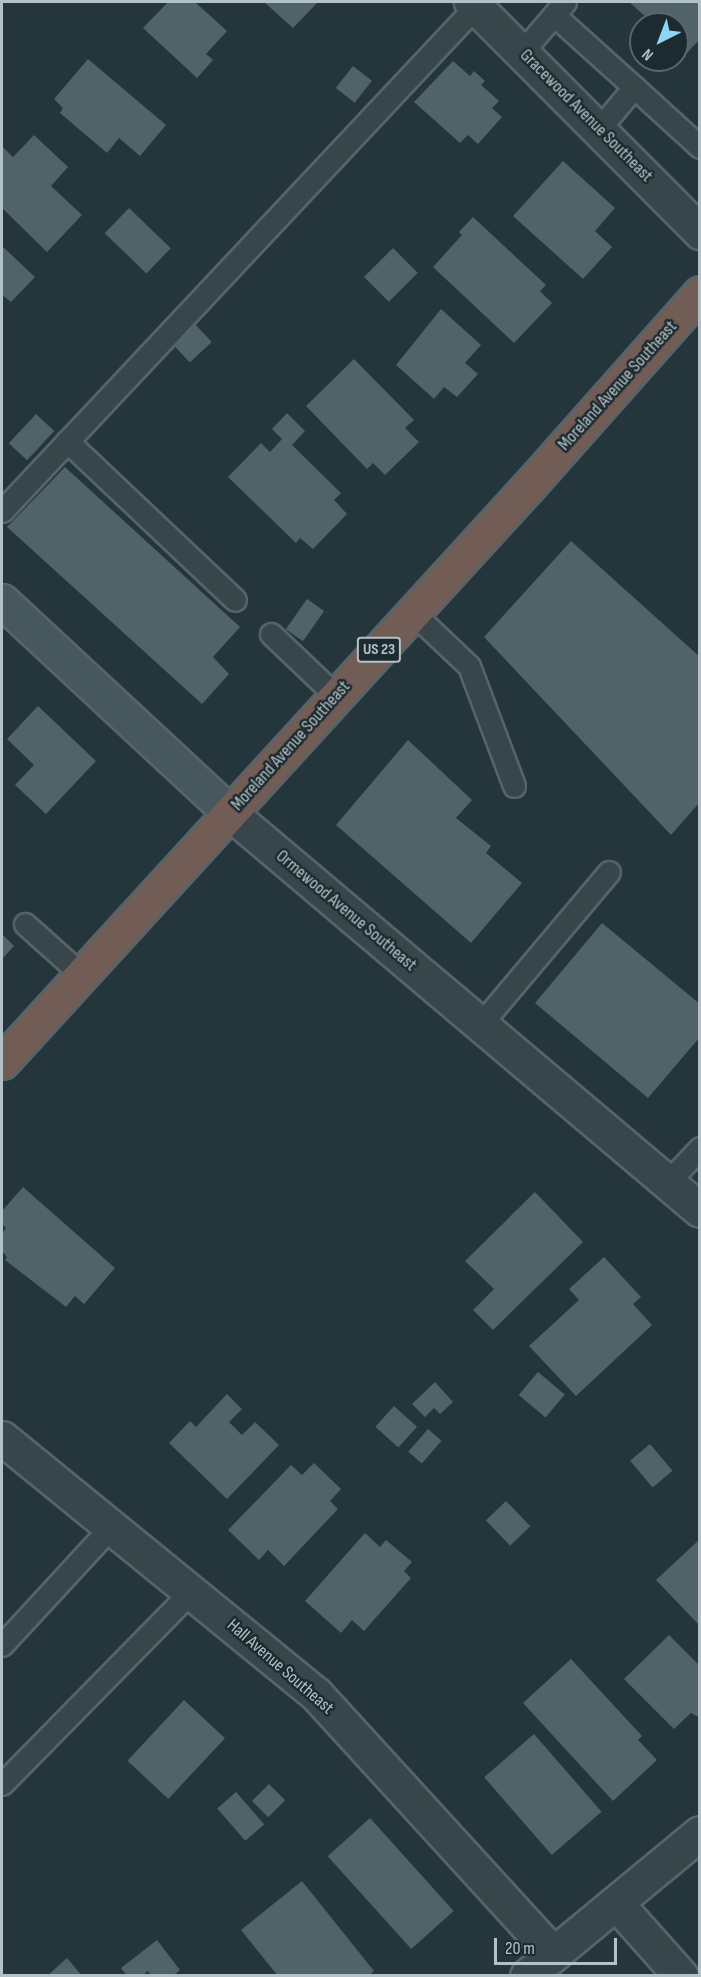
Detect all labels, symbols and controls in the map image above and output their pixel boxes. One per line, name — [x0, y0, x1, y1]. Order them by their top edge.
north arrow — [629, 12, 689, 72]
text: N — [638, 44, 657, 64]
street label: Gracewood Avenue Southeast — [515, 45, 657, 187]
street label: Moreland Avenue Southeast — [554, 317, 682, 455]
road number: US 23 — [356, 637, 401, 663]
street label: Moreland Avenue Southeast — [227, 677, 355, 815]
street label: Ormewood Avenue Southeast — [271, 846, 421, 976]
street label: Hall Avenue Southeast — [222, 1615, 338, 1719]
scale bar — [497, 1926, 620, 1964]
text: 20 m — [505, 1938, 535, 1959]

